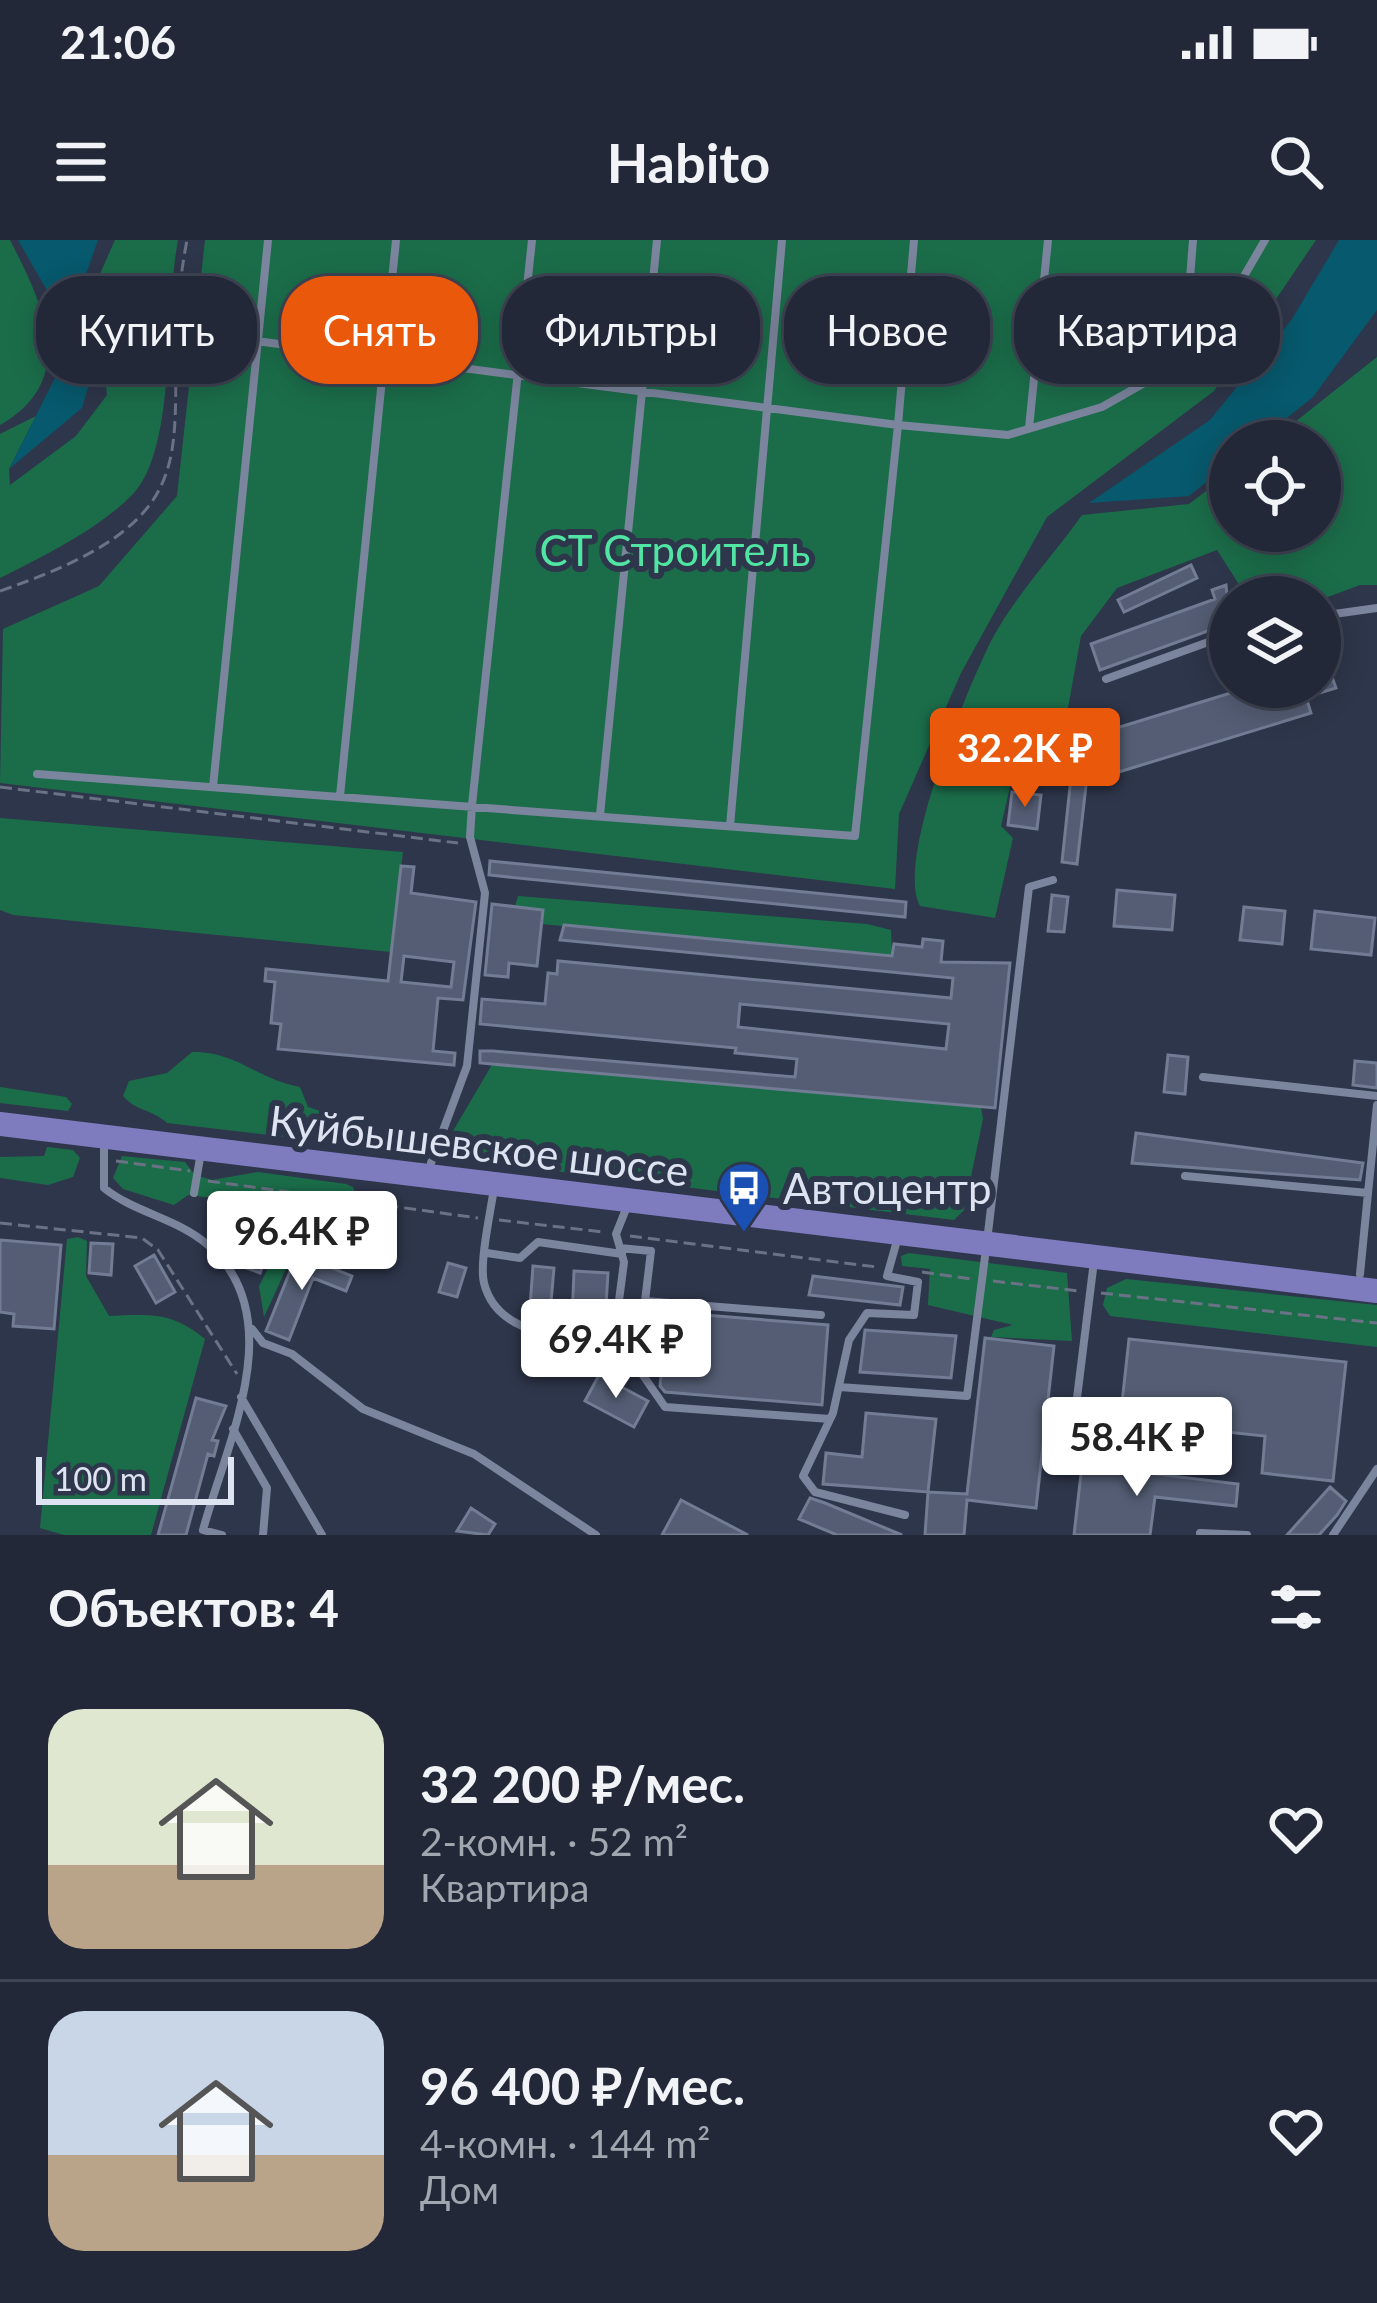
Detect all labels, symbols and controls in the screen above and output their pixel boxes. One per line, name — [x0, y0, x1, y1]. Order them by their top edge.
text: 21:06 — [60, 15, 176, 69]
icon: menu — [48, 129, 114, 195]
icon: search — [1263, 129, 1329, 195]
text: Habito — [607, 130, 770, 195]
chip: Купить — [36, 276, 257, 384]
chip: Снять — [281, 276, 478, 384]
chip: Фильтры — [502, 276, 760, 384]
chip: Новое — [784, 276, 990, 384]
chip: Квартира — [1014, 276, 1280, 384]
map controls — [1209, 420, 1341, 708]
button: locate — [1209, 420, 1341, 552]
park label: СТ Строитель — [540, 525, 810, 575]
button: layers — [1209, 576, 1341, 708]
pin: 32.2K ₽ — [914, 708, 1136, 810]
text: 32.2K ₽ — [957, 724, 1093, 770]
street label: Куйбышевское шоссе — [267, 1094, 691, 1196]
bus stop icon: Автоцентр — [716, 1160, 772, 1234]
place label: Автоцентр — [783, 1163, 992, 1213]
pin: 96.4K ₽ — [191, 1191, 413, 1293]
text: 96.4K ₽ — [234, 1207, 370, 1253]
pin: 69.4K ₽ — [505, 1299, 727, 1401]
text: 69.4K ₽ — [548, 1315, 684, 1361]
pin: 58.4K ₽ — [1026, 1397, 1248, 1499]
text: 58.4K ₽ — [1069, 1413, 1205, 1459]
scale bar — [36, 1451, 234, 1504]
text: 100 m — [54, 1458, 147, 1498]
icon: filters — [1263, 1574, 1329, 1640]
text: Объектов: 4 — [48, 1577, 339, 1638]
text: 32 200 ₽/мес. — [420, 1753, 745, 1814]
icon: home — [144, 1757, 288, 1901]
icon: heart — [1263, 1796, 1329, 1862]
text: 2-комн. · 52 m² — [420, 1818, 688, 1864]
text: Квартира — [420, 1864, 589, 1910]
text: 96 400 ₽/мес. — [420, 2055, 745, 2116]
icon: home — [144, 2059, 288, 2203]
icon: heart — [1263, 2098, 1329, 2164]
text: 4-комн. · 144 m² — [420, 2120, 710, 2166]
text: Дом — [420, 2166, 499, 2212]

